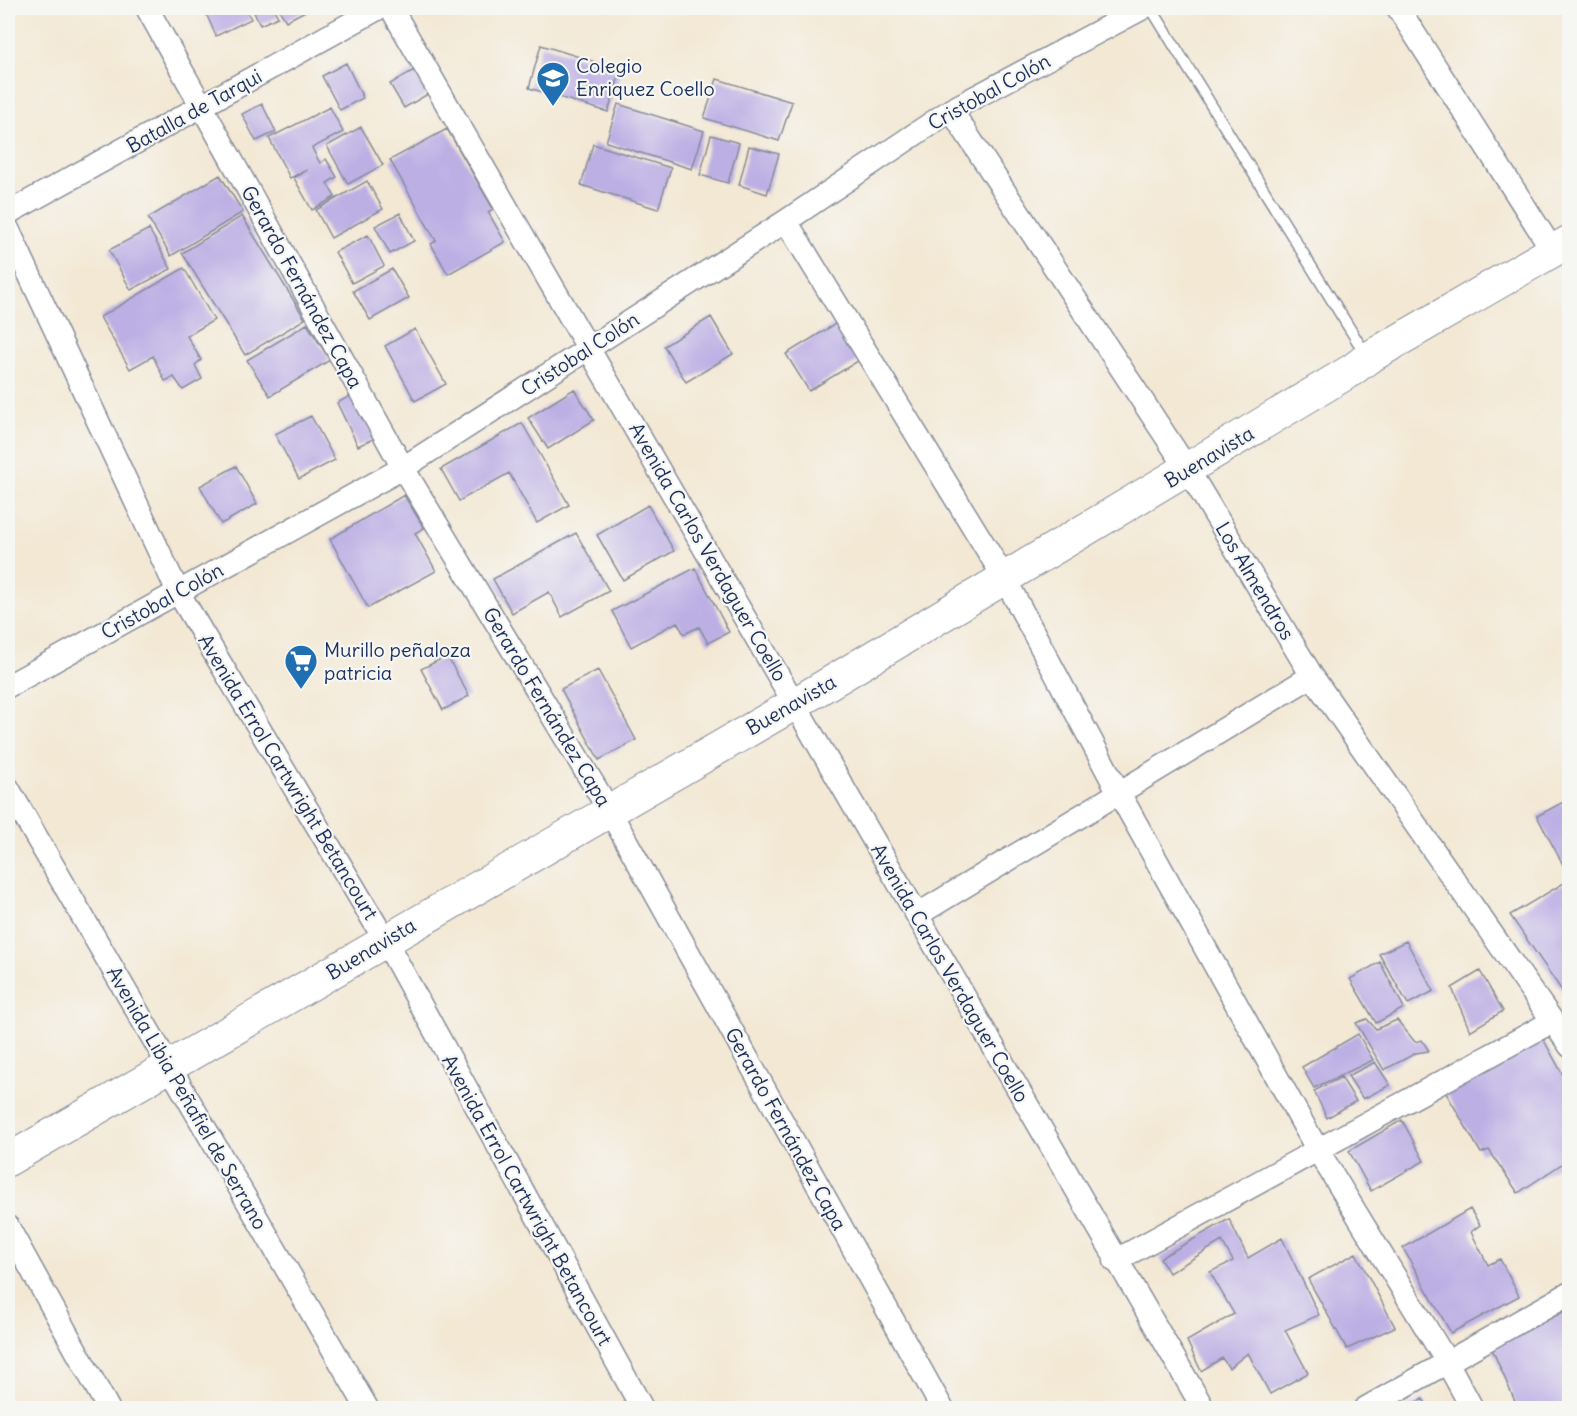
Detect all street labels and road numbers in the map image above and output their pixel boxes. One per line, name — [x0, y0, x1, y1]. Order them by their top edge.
street label: Cristobal Colón — [923, 48, 1054, 135]
street label: Batalla de Tarqui — [122, 63, 266, 158]
street label: Gerardo Fernández Capa — [236, 181, 369, 393]
street label: Cristobal Colón — [516, 306, 644, 401]
street label: Avenida Carlos Verdaguer Coello — [624, 418, 793, 686]
street label: Buenavista — [1159, 420, 1258, 493]
street label: Los Almendros — [1210, 517, 1300, 644]
street label: Cristobal Colón — [96, 557, 227, 644]
street label: Gerardo Fernández Capa — [478, 603, 617, 811]
street label: Avenida Errol Cartwright Betancourt — [193, 629, 384, 924]
street label: Buenavista — [741, 669, 840, 740]
street label: Avenida Carlos Verdaguer Coello — [866, 839, 1035, 1107]
street label: Buenavista — [321, 912, 420, 985]
street label: Avenida Libia Peñafiel de Serrano — [102, 962, 273, 1234]
street label: Gerardo Fernández Capa — [720, 1023, 853, 1235]
street label: Avenida Errol Cartwright Betancourt — [437, 1050, 618, 1350]

